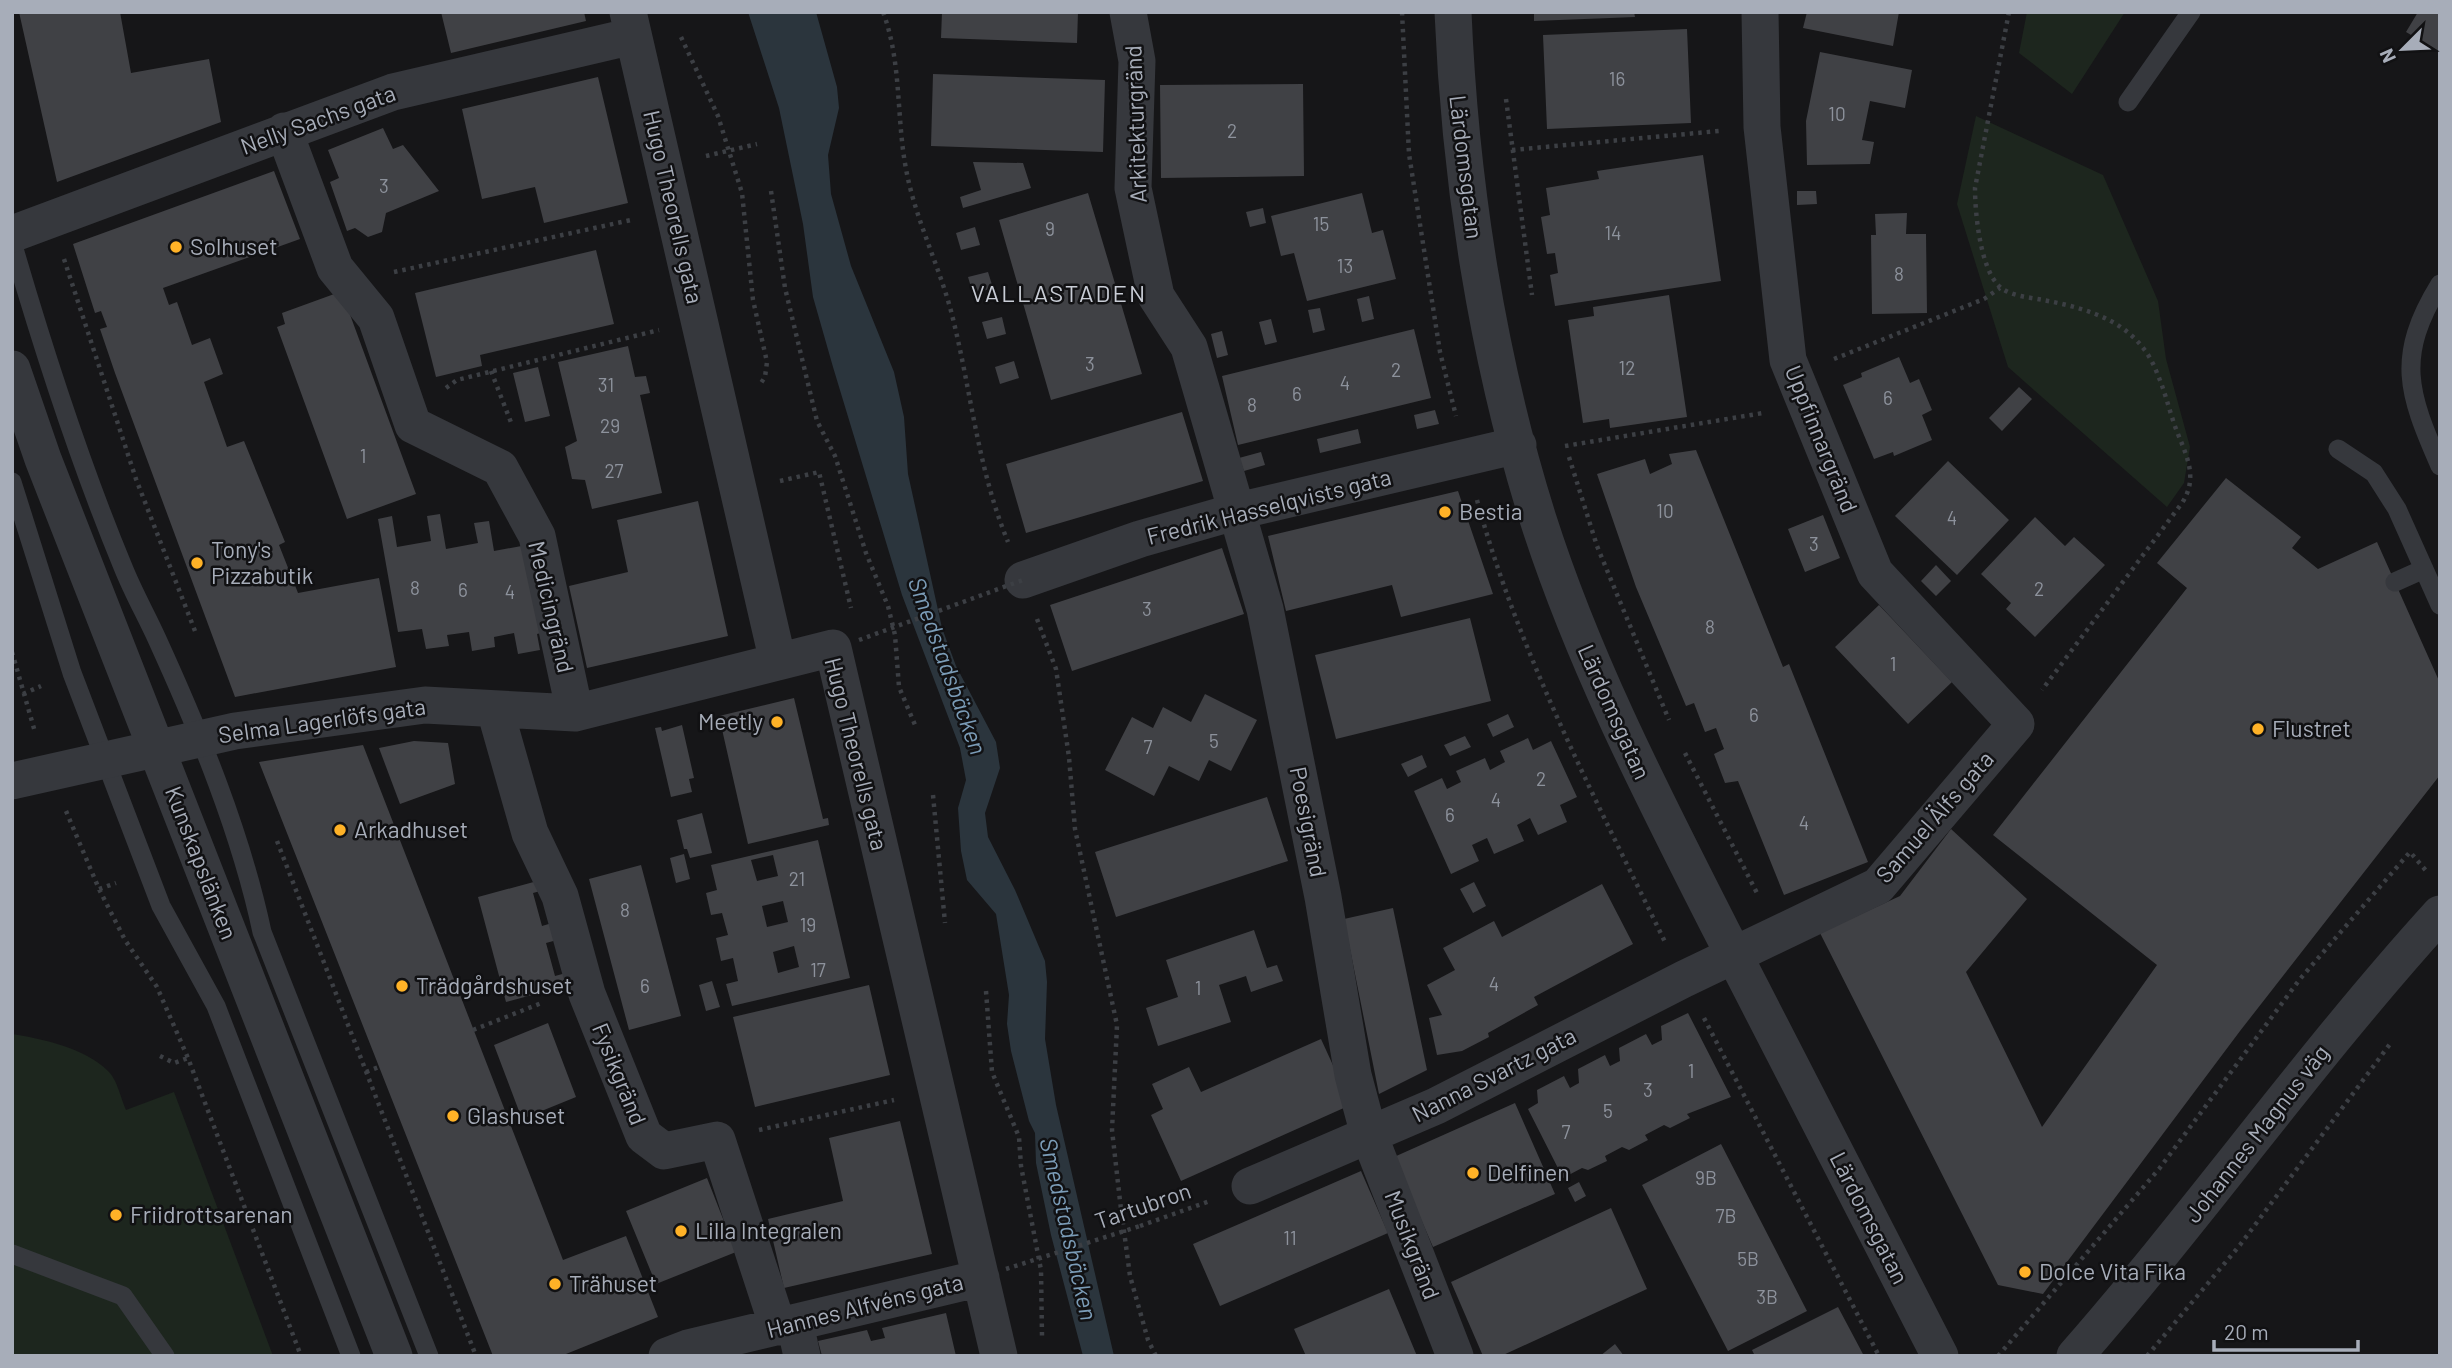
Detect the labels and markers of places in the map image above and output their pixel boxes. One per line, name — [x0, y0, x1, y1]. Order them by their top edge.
place label: Solhuset — [190, 232, 278, 260]
marker: Solhuset — [168, 239, 184, 255]
place label: Bestia — [1459, 497, 1523, 525]
marker: Bestia — [1437, 504, 1453, 520]
place label: Tony's Pizzabutik — [211, 535, 313, 589]
marker: Tony's Pizzabutik — [189, 555, 205, 571]
place label: Meetly — [698, 707, 763, 735]
marker: Meetly — [769, 714, 785, 730]
place label: Flustret — [2272, 714, 2351, 742]
marker: Flustret — [2250, 721, 2266, 737]
place label: Arkadhuset — [354, 815, 468, 843]
marker: Arkadhuset — [332, 822, 348, 838]
place label: Trädgårdshuset — [416, 971, 573, 999]
marker: Trädgårdshuset — [394, 978, 410, 994]
place label: Glashuset — [467, 1101, 565, 1129]
marker: Glashuset — [445, 1108, 461, 1124]
place label: Delfinen — [1487, 1158, 1570, 1186]
marker: Delfinen — [1465, 1165, 1481, 1181]
place label: Friidrottsarenan — [130, 1200, 293, 1228]
marker: Friidrottsarenan — [108, 1207, 124, 1223]
place label: Lilla Integralen — [695, 1216, 842, 1244]
marker: Lilla Integralen — [673, 1223, 689, 1239]
place label: Dolce Vita Fika — [2039, 1257, 2186, 1285]
marker: Dolce Vita Fika — [2017, 1264, 2033, 1280]
place label: Trähuset — [569, 1269, 657, 1297]
marker: Trähuset — [547, 1276, 563, 1292]

